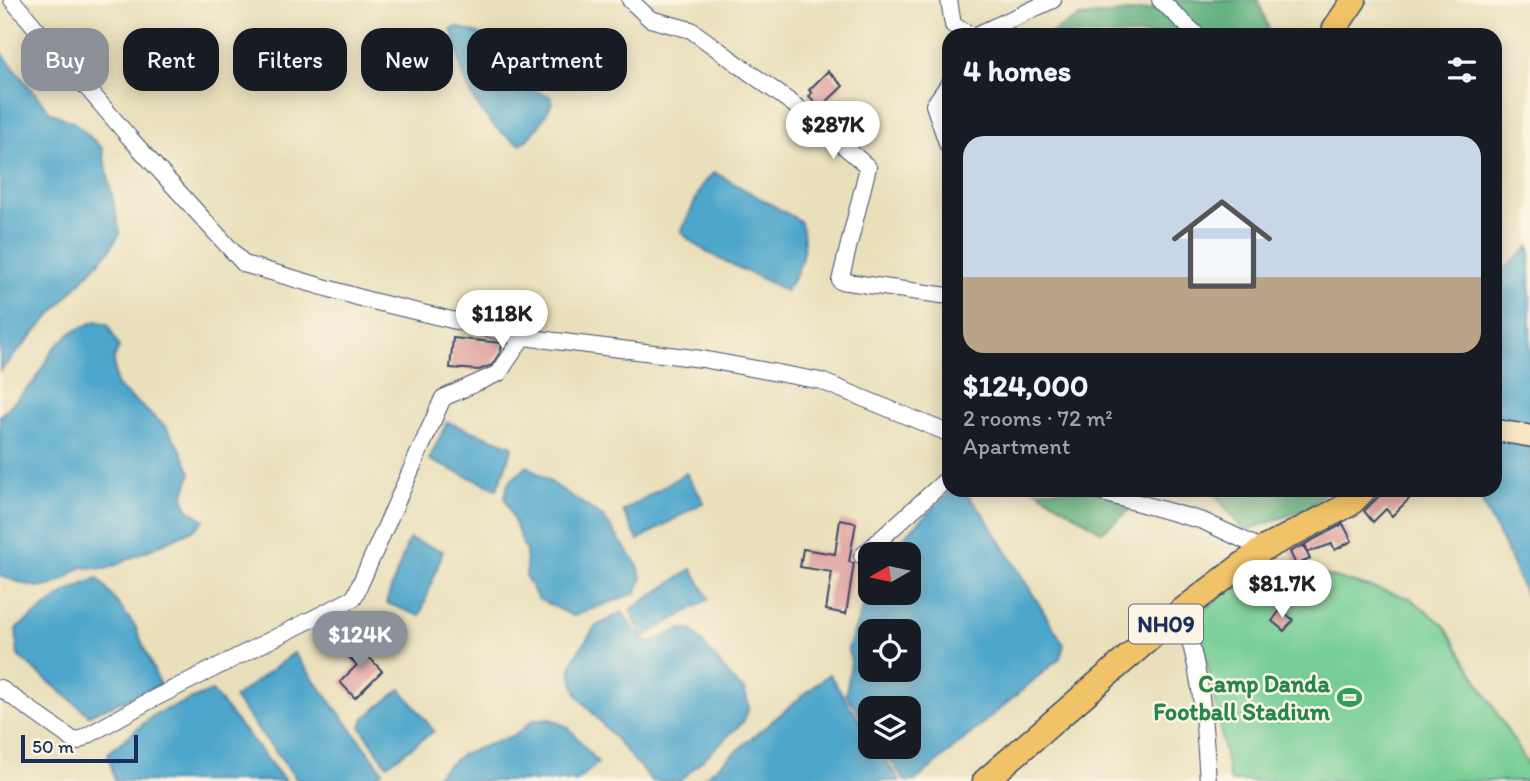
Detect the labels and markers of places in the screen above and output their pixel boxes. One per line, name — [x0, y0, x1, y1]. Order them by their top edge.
pin: $287K — [784, 102, 882, 161]
pin: $118K — [453, 290, 551, 350]
pin: $81.7K — [1225, 560, 1339, 620]
pin: $124K — [311, 612, 409, 671]
place label: Camp Danda Football Stadium — [1153, 669, 1331, 726]
sports icon: Camp Danda Football Stadium — [1336, 683, 1364, 711]

